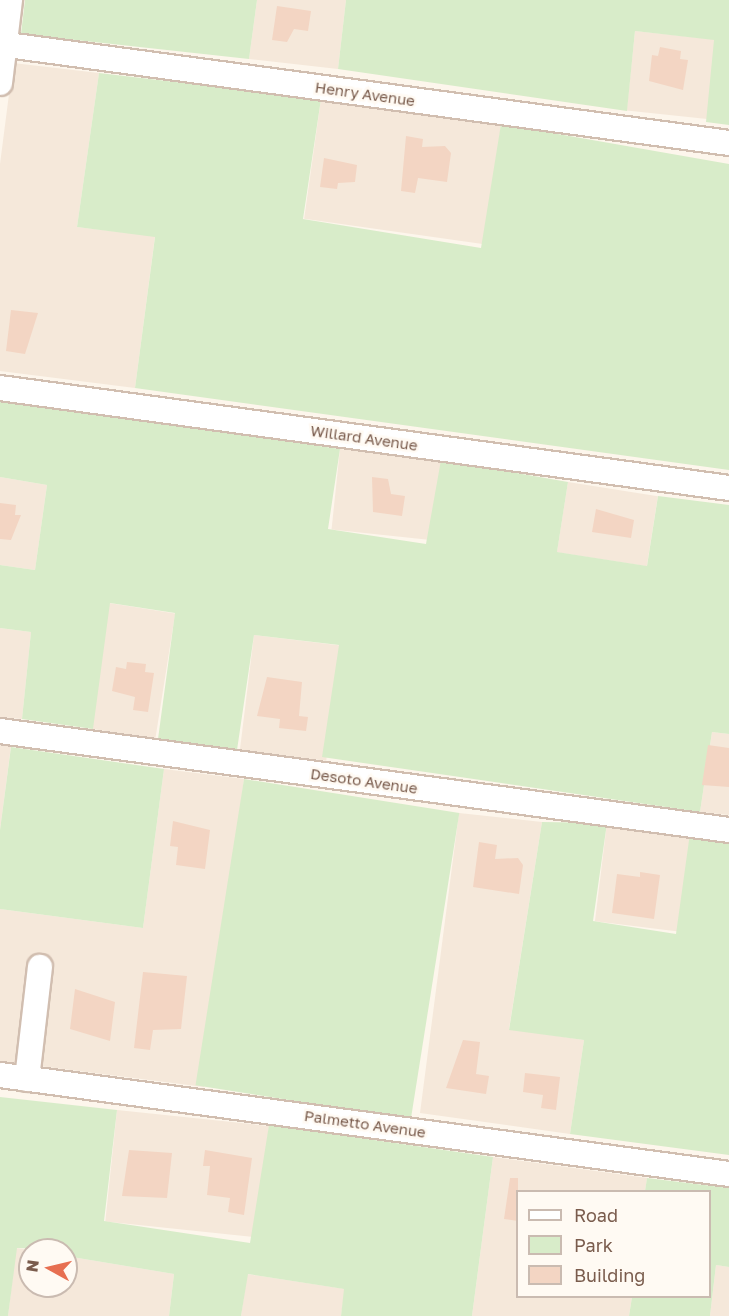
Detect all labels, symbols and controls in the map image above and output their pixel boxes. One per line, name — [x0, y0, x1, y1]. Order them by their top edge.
street label: Henry Avenue — [314, 78, 416, 110]
street label: Willard Avenue — [309, 422, 419, 454]
street label: Desoto Avenue — [309, 765, 419, 797]
street label: Palmetto Avenue — [303, 1107, 427, 1141]
legend — [516, 1190, 711, 1298]
text: Road — [574, 1204, 618, 1226]
text: Park — [574, 1234, 613, 1256]
north arrow — [18, 1238, 78, 1298]
text: N — [21, 1258, 43, 1273]
text: Building — [574, 1264, 645, 1286]

